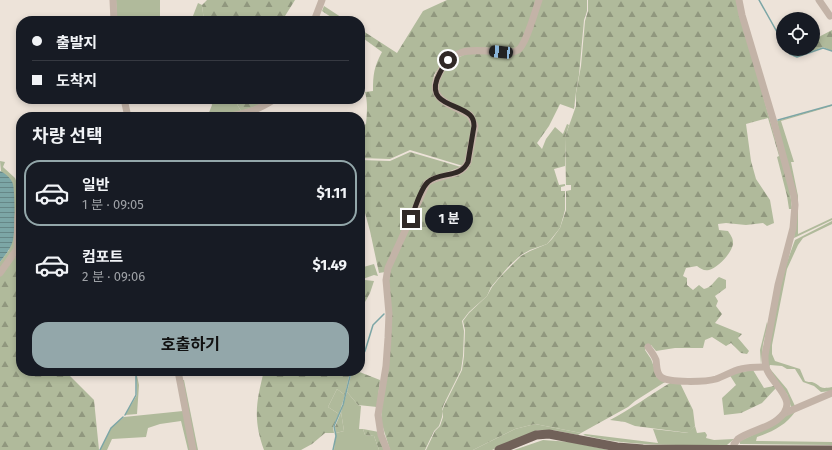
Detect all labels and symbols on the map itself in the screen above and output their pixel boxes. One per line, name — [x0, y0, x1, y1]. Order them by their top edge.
car — [488, 45, 514, 59]
route start — [439, 51, 457, 69]
callout: 1 분 — [425, 205, 473, 233]
route end — [402, 210, 420, 228]

